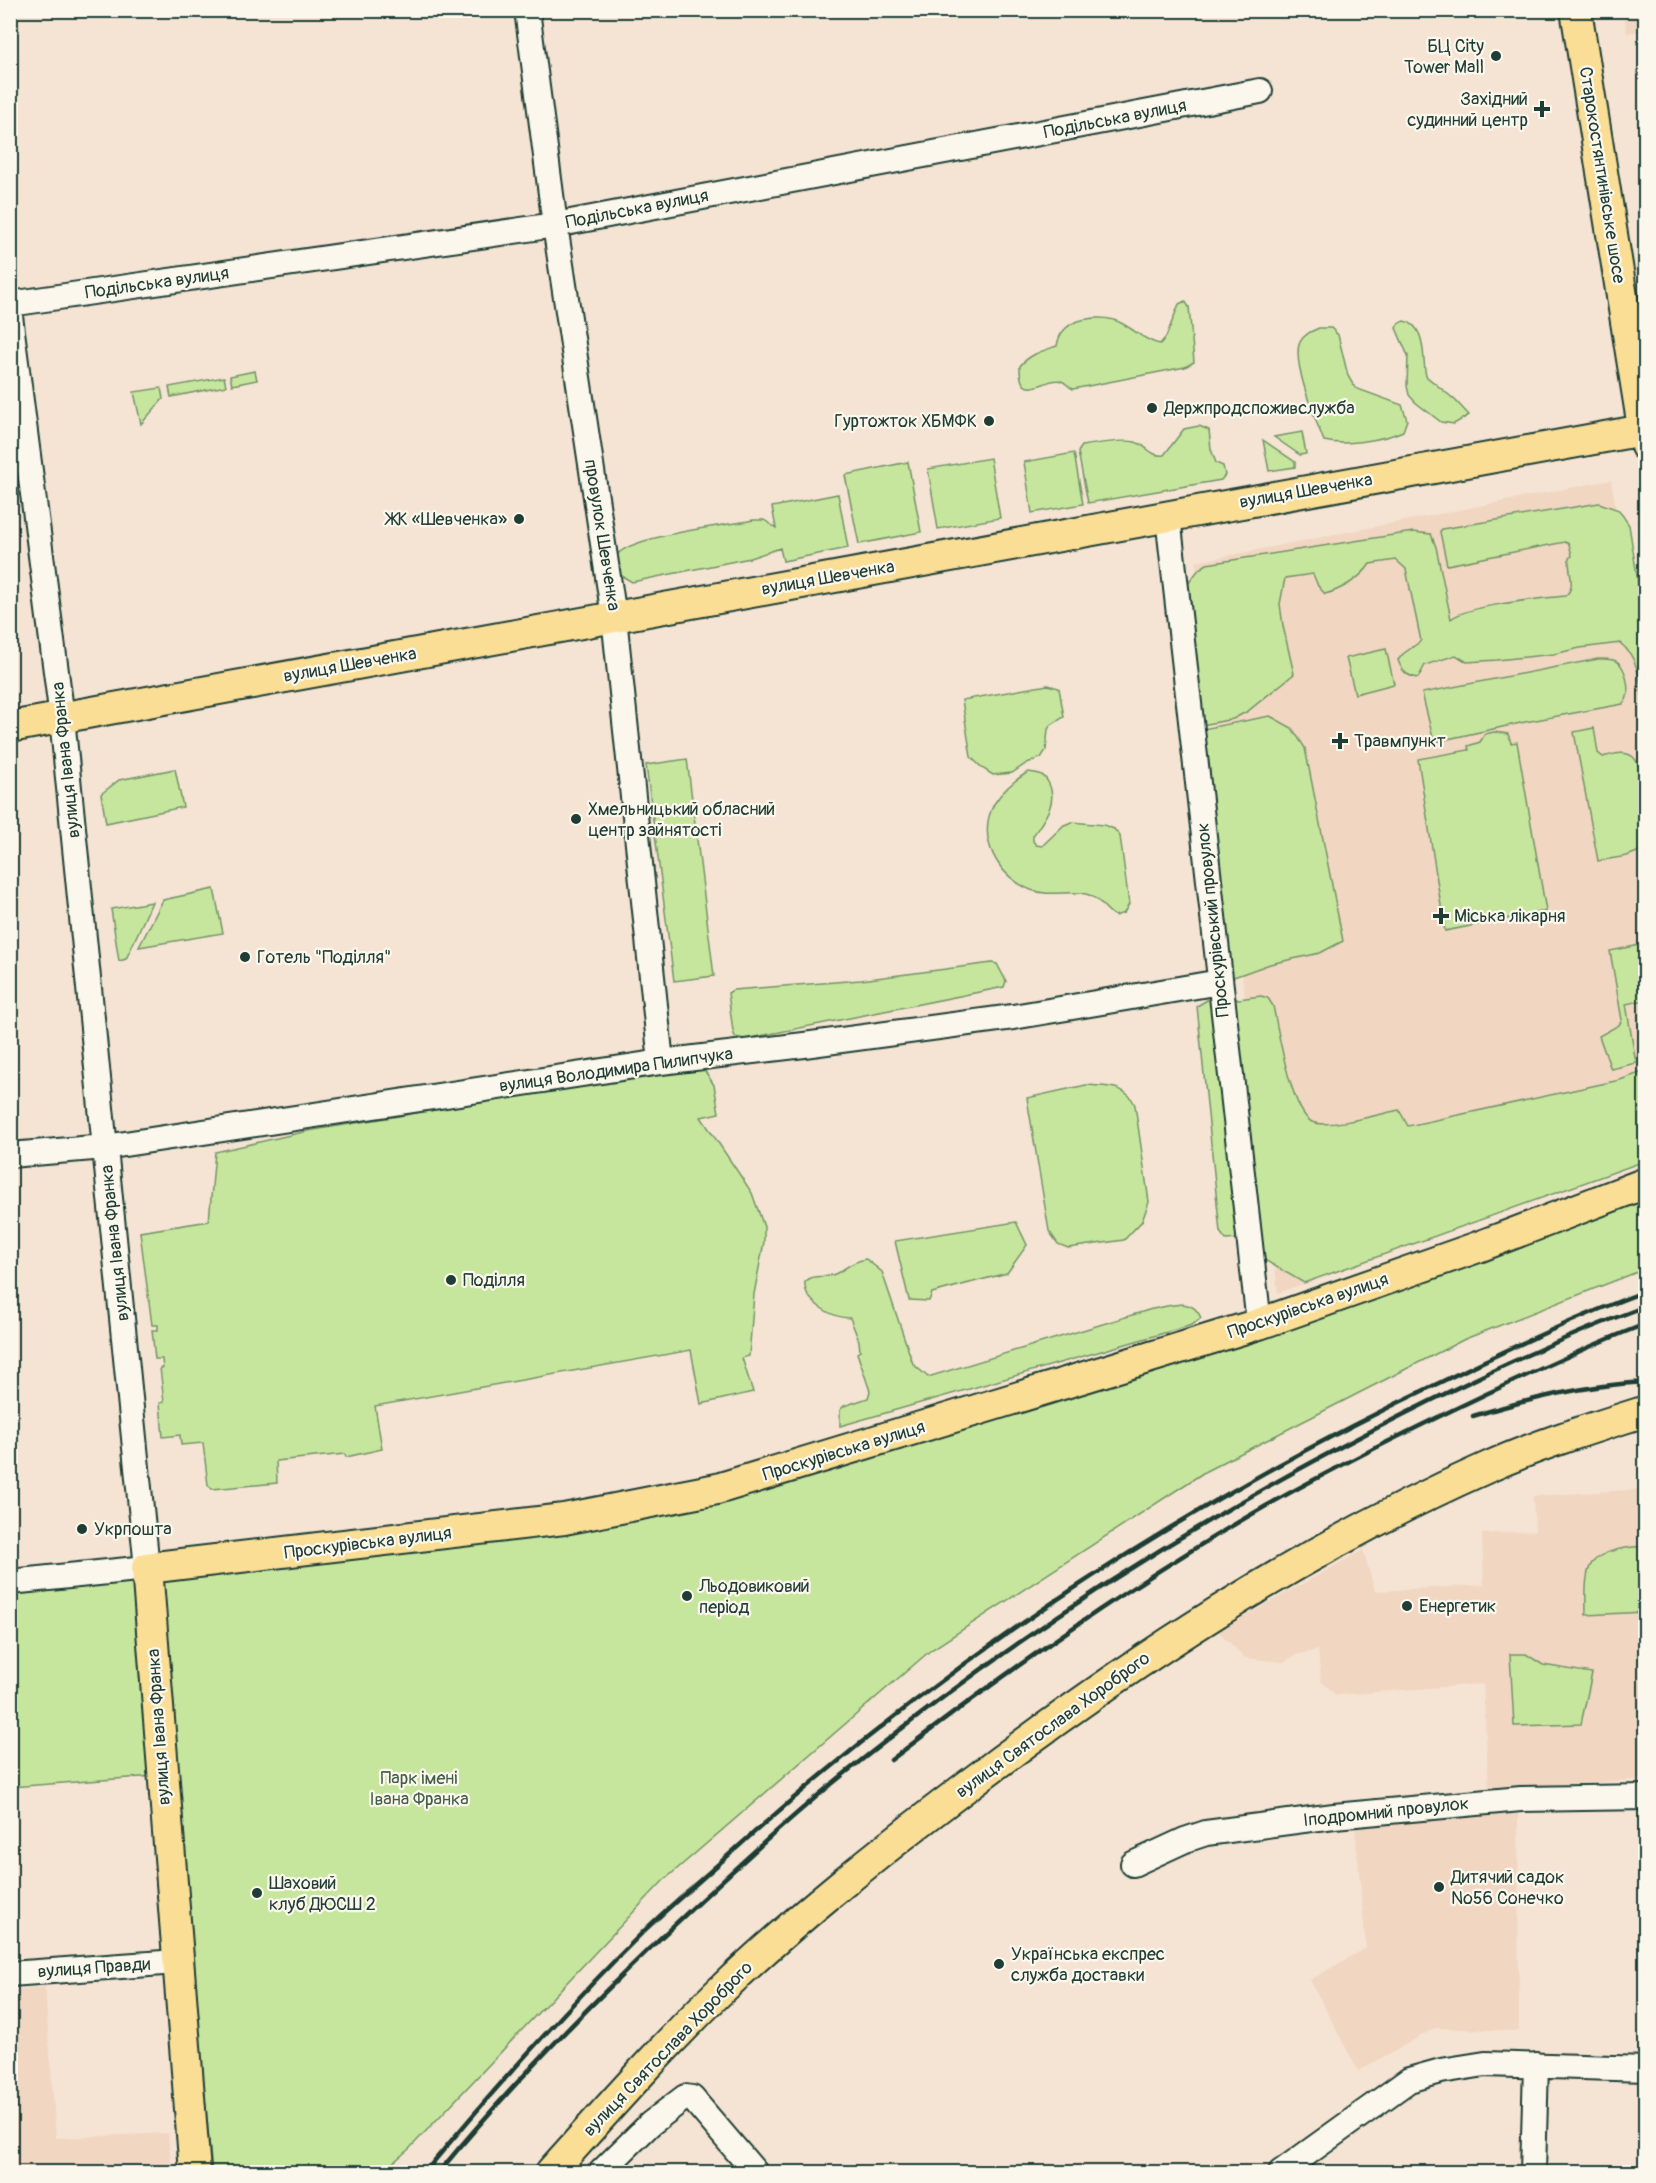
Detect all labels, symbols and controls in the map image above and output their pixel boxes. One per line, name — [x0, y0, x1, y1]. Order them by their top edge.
place label: БЦ City Tower Mall — [1404, 35, 1484, 79]
marker: БЦ City Tower Mall — [1489, 49, 1503, 63]
street label: Старокостянтинівське шосе — [1574, 65, 1630, 285]
place label: Західний судинний центр — [1407, 88, 1528, 132]
street label: Подільська вулиця — [1042, 94, 1188, 144]
marker: Західний судинний центр — [1533, 100, 1551, 118]
street label: Подільська вулиця — [564, 184, 710, 234]
street label: Подільська вулиця — [84, 262, 230, 304]
place label: Держпродспоживслужба — [1163, 397, 1355, 420]
marker: Держпродспоживслужба — [1145, 401, 1159, 415]
place label: Гуртожток ХБМФК — [834, 410, 977, 433]
marker: Гуртожток ХБМФК — [982, 414, 996, 428]
street label: провулок Шевченка — [579, 458, 625, 612]
street label: вулиця Шевченка — [1238, 468, 1374, 514]
place label: ЖК «Шевченка» — [384, 508, 507, 531]
marker: ЖК «Шевченка» — [512, 512, 526, 526]
street label: вулиця Шевченка — [760, 555, 896, 601]
street label: вулиця Шевченка — [282, 642, 418, 688]
street label: вулиця Івана Франка — [46, 681, 86, 839]
place label: Травмпункт — [1354, 730, 1446, 753]
marker: Травмпункт — [1331, 732, 1349, 750]
place label: Хмельницький обласний центр зайнятості — [588, 798, 775, 842]
marker: Хмельницький обласний центр зайнятості — [569, 812, 583, 826]
street label: Проскурівський провулок — [1191, 822, 1235, 1018]
place label: Міська лікарня — [1454, 905, 1565, 928]
marker: Міська лікарня — [1432, 907, 1450, 925]
place label: Готель "Поділля" — [257, 946, 391, 969]
marker: Готель "Поділля" — [238, 950, 252, 964]
street label: вулиця Володимира Пилипчука — [498, 1042, 734, 1098]
street label: вулиця Івана Франка — [95, 1164, 135, 1322]
street label: Проскурівська вулиця — [1225, 1268, 1391, 1344]
place label: Поділля — [463, 1269, 525, 1292]
marker: Поділля — [444, 1273, 458, 1287]
street label: Проскурівська вулиця — [760, 1415, 928, 1487]
place label: Укрпошта — [94, 1518, 172, 1541]
street label: Проскурівська вулиця — [283, 1521, 453, 1565]
marker: Укрпошта — [75, 1522, 89, 1536]
place label: Льодовиковий період — [698, 1575, 810, 1619]
marker: Льодовиковий період — [680, 1589, 694, 1603]
place label: Енергетик — [1419, 1595, 1496, 1618]
marker: Енергетик — [1400, 1599, 1414, 1613]
street label: вулиця Святослава Хороброго — [951, 1647, 1155, 1803]
street label: вулиця Івана Франка — [142, 1648, 176, 1806]
park label: Парк імені Івана Франка — [369, 1767, 469, 1811]
street label: Іподромний провулок — [1302, 1792, 1470, 1832]
place label: Дитячий садок №56 Сонечко — [1450, 1866, 1564, 1910]
place label: Шаховий клуб ДЮСШ 2 — [269, 1872, 376, 1916]
marker: Дитячий садок №56 Сонечко — [1432, 1880, 1446, 1894]
marker: Шаховий клуб ДЮСШ 2 — [250, 1886, 264, 1900]
place label: Українська експрес служба доставки — [1011, 1943, 1165, 1987]
street label: вулиця Правди — [37, 1953, 151, 1983]
street label: вулиця Святослава Хороброго — [578, 1956, 758, 2141]
marker: Українська експрес служба доставки — [992, 1957, 1006, 1971]

